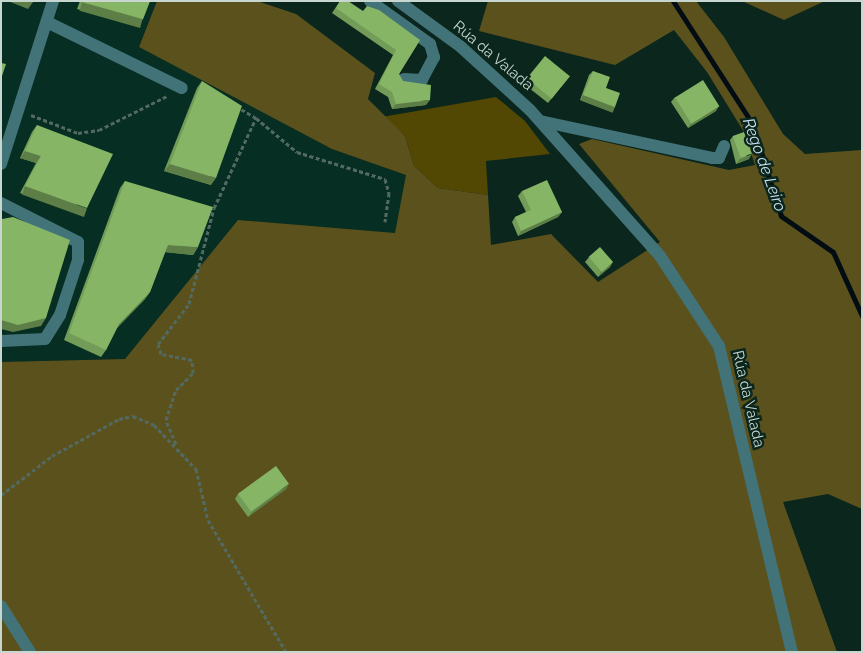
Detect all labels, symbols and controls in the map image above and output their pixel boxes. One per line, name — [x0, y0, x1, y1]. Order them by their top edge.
street label: Rúa da Valada — [449, 17, 537, 95]
water label: Rego de Leiro — [738, 116, 790, 214]
street label: Rúa da Valada — [728, 349, 768, 449]

